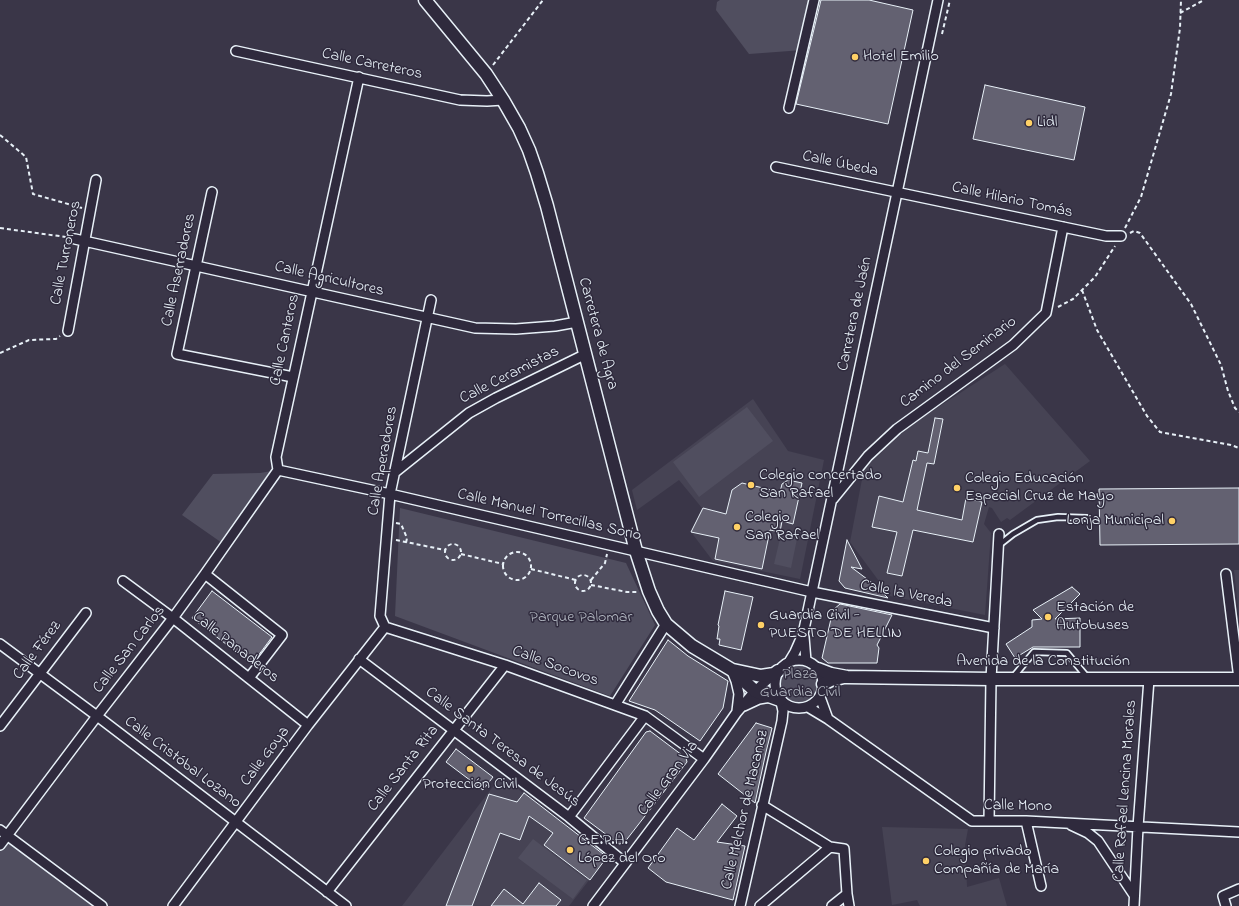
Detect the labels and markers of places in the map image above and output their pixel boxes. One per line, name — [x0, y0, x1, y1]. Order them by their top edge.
place label: Hotel Emilio — [863, 47, 939, 67]
marker: Hotel Emilio — [850, 52, 860, 62]
place label: Lidl — [1037, 113, 1057, 133]
marker: Lidl — [1024, 118, 1034, 128]
place label: Colegio concertado San Rafael — [759, 466, 882, 504]
place label: Colegio Educación Especial Cruz de Mayo — [965, 469, 1114, 507]
marker: Colegio concertado San Rafael — [746, 480, 756, 490]
marker: Colegio Educación Especial Cruz de Mayo — [952, 483, 962, 493]
place label: Colegio San Rafael — [745, 508, 819, 546]
place label: Lonja Municipal — [1066, 511, 1164, 531]
marker: Lonja Municipal — [1167, 516, 1177, 526]
marker: Colegio San Rafael — [732, 522, 742, 532]
place label: Estación de Autobuses — [1056, 598, 1134, 636]
place label: Guardia Civil - PUESTO DE HELLIN — [769, 606, 902, 644]
marker: Estación de Autobuses — [1043, 612, 1053, 622]
marker: Guardia Civil - PUESTO DE HELLIN — [756, 620, 766, 630]
marker: Protección Civil — [465, 764, 475, 774]
place label: Protección Civil — [423, 775, 517, 795]
place label: C.E.P.A. López del Oro — [578, 831, 665, 869]
place label: Colegio privado Compañía de María — [934, 842, 1059, 880]
marker: C.E.P.A. López del Oro — [565, 845, 575, 855]
marker: Colegio privado Compañía de María — [921, 856, 931, 866]

